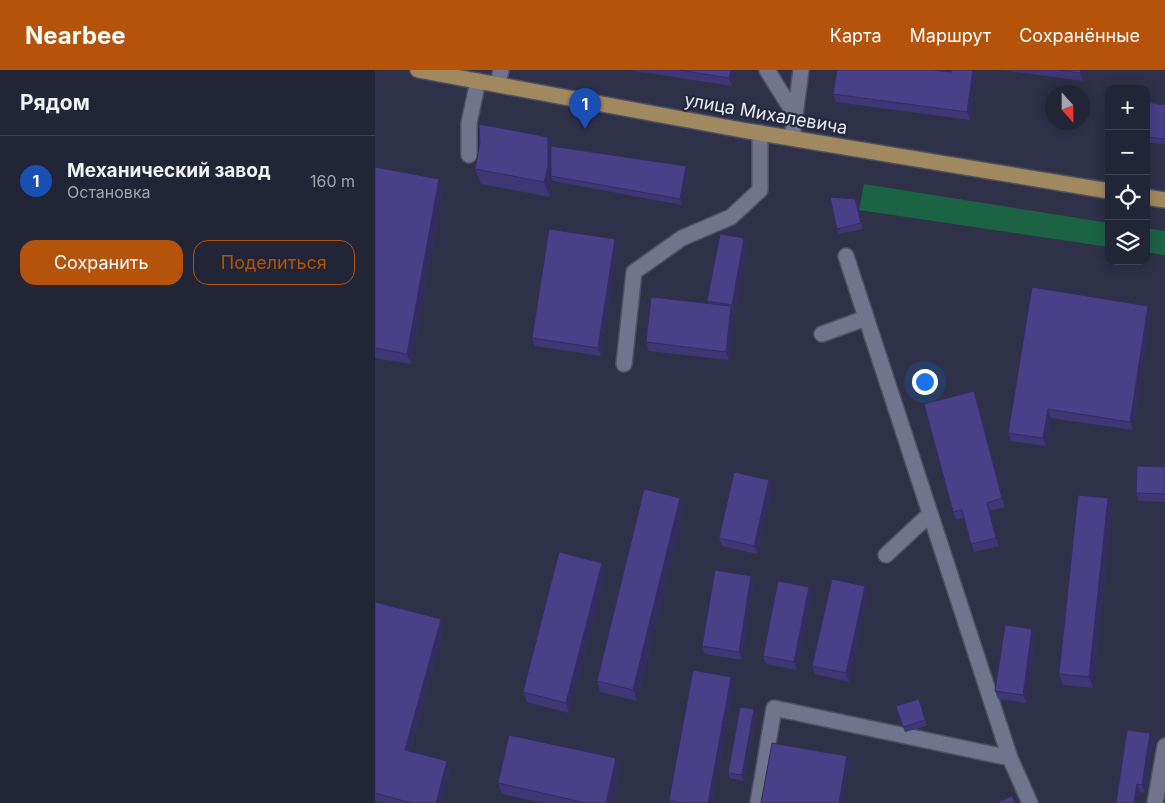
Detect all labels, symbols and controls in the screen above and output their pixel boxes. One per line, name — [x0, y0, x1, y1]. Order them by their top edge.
text: Nearbee — [25, 21, 126, 50]
text: Карта — [830, 25, 882, 46]
text: Маршрут — [910, 25, 991, 46]
text: Сохранённые — [1019, 25, 1140, 46]
north arrow — [1045, 85, 1090, 130]
map controls — [1105, 85, 1150, 265]
button: + — [1105, 85, 1150, 130]
pin: 1 — [569, 88, 601, 129]
street label: улица Михалевича — [683, 89, 849, 138]
text: Рядом — [20, 90, 90, 115]
button: − — [1105, 130, 1150, 175]
text: Механический завод — [67, 159, 271, 182]
text: 1 — [33, 171, 39, 191]
text: 160 m — [310, 171, 355, 191]
button: locate — [1105, 175, 1150, 220]
text: Остановка — [67, 182, 151, 202]
button: layers — [1105, 220, 1150, 265]
button: Сохранить — [20, 240, 183, 285]
button: Поделиться — [193, 240, 355, 285]
your location — [912, 369, 938, 395]

